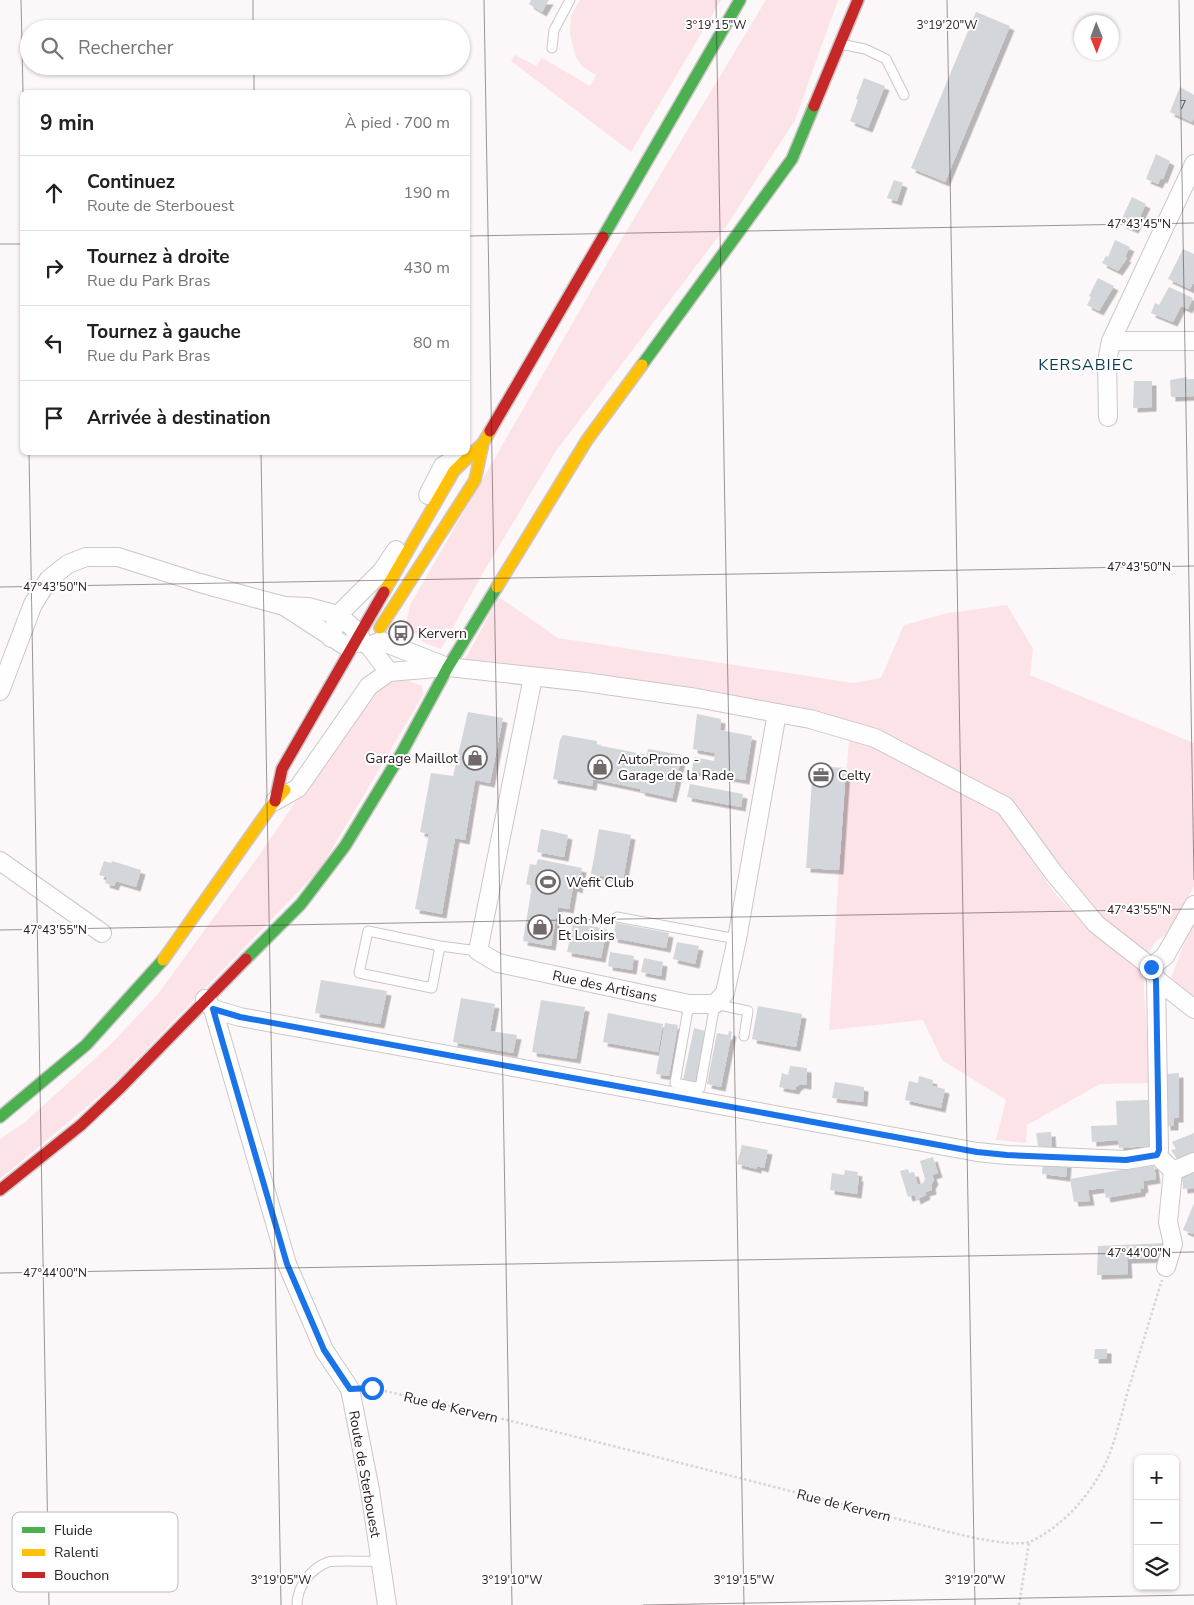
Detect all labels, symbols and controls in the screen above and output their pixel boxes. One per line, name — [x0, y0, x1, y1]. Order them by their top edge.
north arrow — [1074, 15, 1119, 60]
text: 3°19'15"W — [685, 17, 747, 33]
text: 3°19'20"W — [916, 17, 978, 33]
search box — [20, 20, 470, 75]
icon: search — [38, 34, 66, 62]
text: Rechercher — [78, 35, 173, 61]
house number: 7 — [1180, 98, 1186, 113]
text: 9 min — [40, 109, 94, 137]
text: À pied · 700 m — [345, 112, 450, 134]
text: Continuez — [87, 169, 175, 195]
icon: ahead — [40, 179, 68, 207]
text: 190 m — [403, 182, 450, 204]
text: Route de Sterbouest — [87, 195, 234, 217]
text: 47°43'45"N — [1107, 216, 1171, 232]
text: Tournez à droite — [87, 244, 230, 270]
icon: right — [40, 254, 68, 282]
text: 430 m — [403, 257, 450, 279]
text: Rue du Park Bras — [87, 270, 210, 292]
text: Tournez à gauche — [87, 319, 241, 345]
icon: left — [40, 329, 68, 357]
text: 80 m — [413, 332, 450, 354]
text: Rue du Park Bras — [87, 345, 210, 367]
district label: KERSABIEC — [1038, 354, 1134, 376]
icon: arrive — [40, 404, 68, 432]
text: Arrivée à destination — [87, 405, 271, 431]
text: 47°43'50"N — [1107, 559, 1171, 575]
text: 47°43'50"N — [23, 579, 87, 595]
bus stop icon: Kervern — [388, 620, 414, 646]
place label: Kervern — [418, 624, 467, 643]
shop icon: Garage Maillot — [462, 745, 488, 771]
place label: Garage Maillot — [365, 749, 458, 768]
place label: AutoPromo - Garage de la Rade — [618, 750, 734, 785]
shop icon: AutoPromo - Garage de la Rade — [587, 754, 613, 780]
office icon: Celty — [808, 762, 834, 788]
place label: Celty — [838, 766, 871, 785]
sports icon: Wefit Club — [535, 869, 561, 895]
place label: Wefit Club — [566, 873, 634, 892]
text: 47°43'55"N — [1107, 902, 1171, 918]
place label: Loch Mer Et Loisirs — [558, 910, 616, 945]
shop icon: Loch Mer Et Loisirs — [527, 914, 553, 940]
text: 47°43'55"N — [23, 922, 87, 938]
route end — [1140, 956, 1163, 979]
street label: Rue des Artisans — [551, 966, 659, 1007]
text: 47°44'00"N — [1107, 1245, 1171, 1261]
text: 47°44'00"N — [23, 1265, 87, 1281]
route start — [361, 1377, 384, 1400]
street label: Rue de Kervern — [402, 1387, 500, 1428]
street label: Route de Sterbouest — [344, 1409, 385, 1539]
map controls — [1134, 1455, 1179, 1590]
button: + — [1134, 1455, 1179, 1500]
street label: Rue de Kervern — [795, 1485, 893, 1526]
button: − — [1134, 1500, 1179, 1545]
legend — [12, 1512, 178, 1592]
text: Fluide — [54, 1521, 93, 1540]
text: Ralenti — [54, 1543, 98, 1562]
button: layers — [1134, 1545, 1179, 1590]
text: Bouchon — [54, 1566, 109, 1585]
text: 3°19'05"W — [250, 1572, 312, 1588]
text: 3°19'10"W — [481, 1572, 543, 1588]
text: 3°19'15"W — [713, 1572, 775, 1588]
text: 3°19'20"W — [944, 1572, 1006, 1588]

